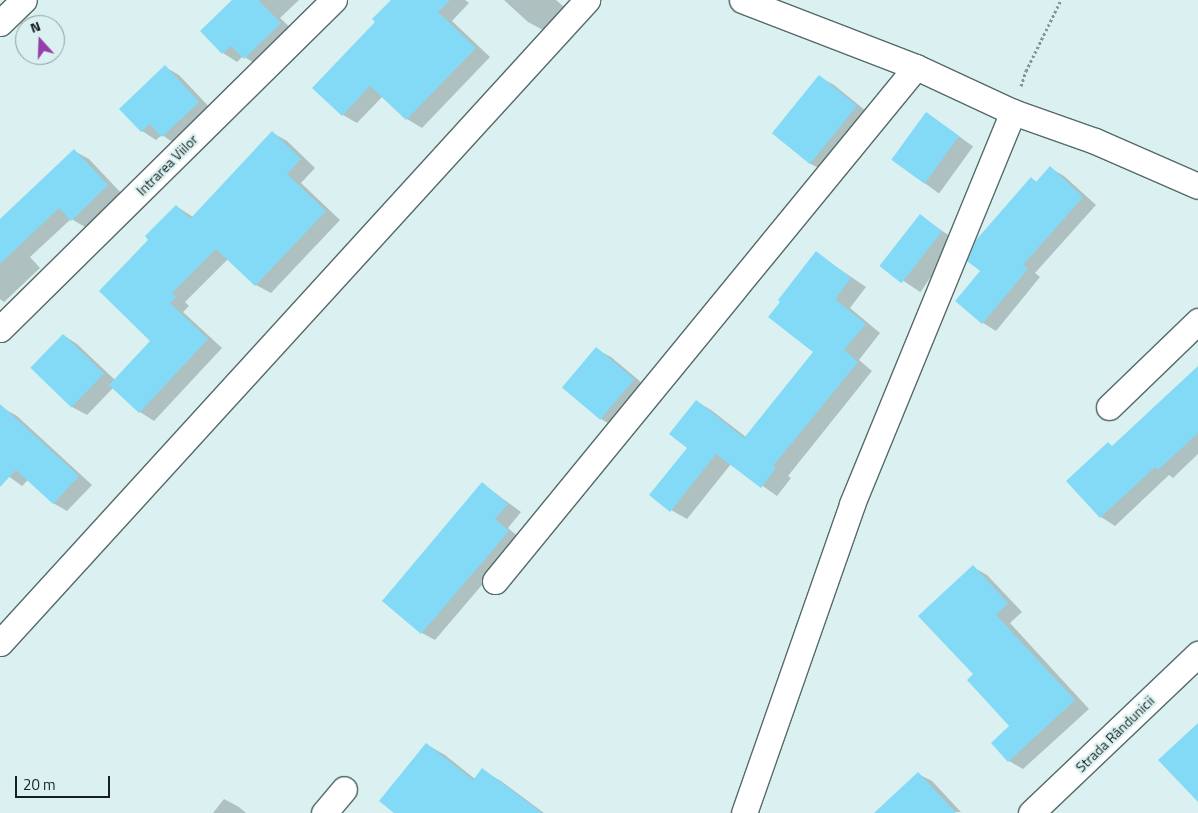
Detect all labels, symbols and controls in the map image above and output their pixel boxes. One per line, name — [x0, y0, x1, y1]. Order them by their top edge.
north arrow — [15, 15, 65, 65]
text: N — [27, 15, 43, 38]
street label: Intrarea Viilor — [133, 131, 201, 199]
street label: Strada Rândunicii — [1072, 692, 1158, 776]
scale bar — [18, 766, 112, 798]
text: 20 m — [23, 773, 56, 796]

